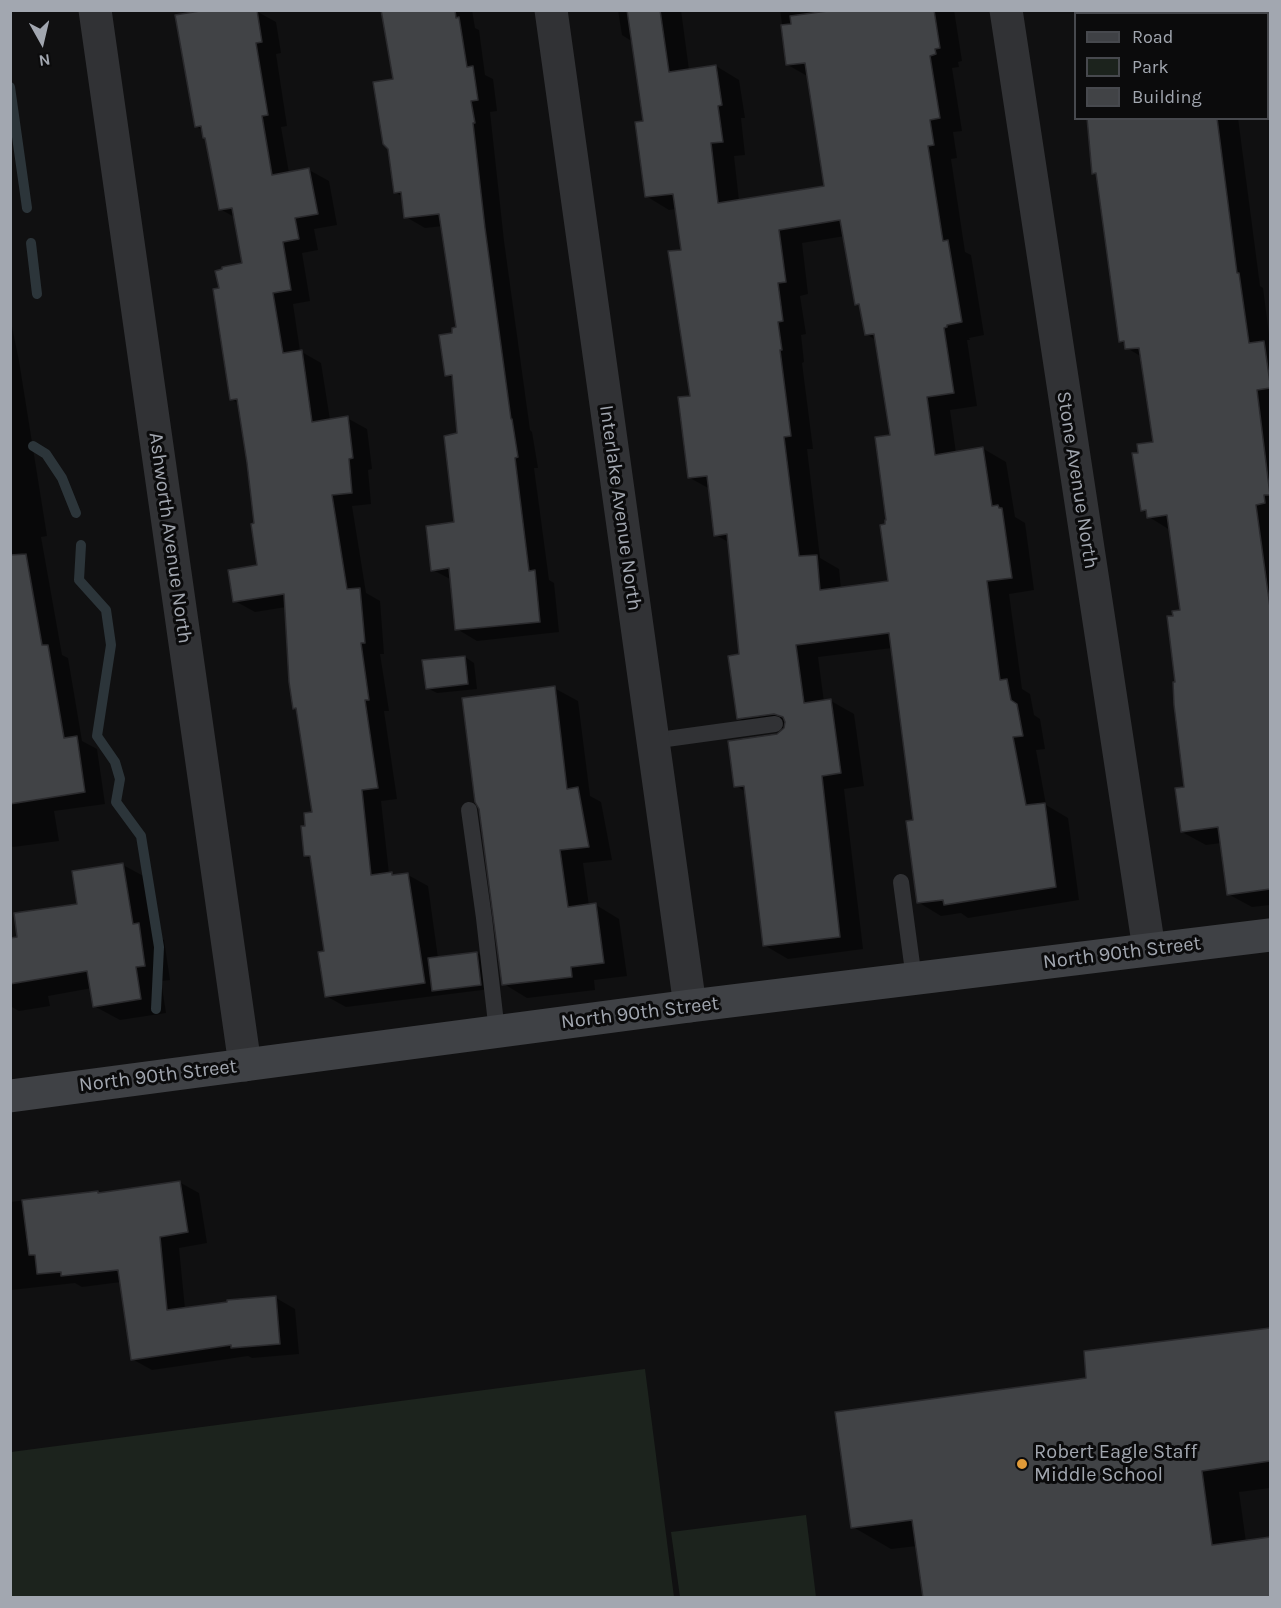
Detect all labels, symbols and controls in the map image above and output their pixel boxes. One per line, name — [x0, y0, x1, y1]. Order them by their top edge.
north arrow — [12, 12, 72, 72]
legend — [1074, 12, 1269, 120]
text: Road — [1132, 26, 1173, 48]
text: N — [38, 50, 52, 71]
text: Park — [1132, 56, 1169, 78]
text: Building — [1132, 86, 1202, 108]
street label: Stone Avenue North — [1051, 389, 1103, 571]
street label: Interlake Avenue North — [594, 404, 646, 612]
street label: Ashworth Avenue North — [143, 431, 197, 645]
street label: North 90th Street — [1042, 931, 1202, 975]
street label: North 90th Street — [560, 991, 720, 1035]
street label: North 90th Street — [78, 1054, 238, 1098]
place label: Robert Eagle Staff Middle School — [1034, 1440, 1197, 1487]
marker: Robert Eagle Staff Middle School — [1015, 1457, 1029, 1471]

